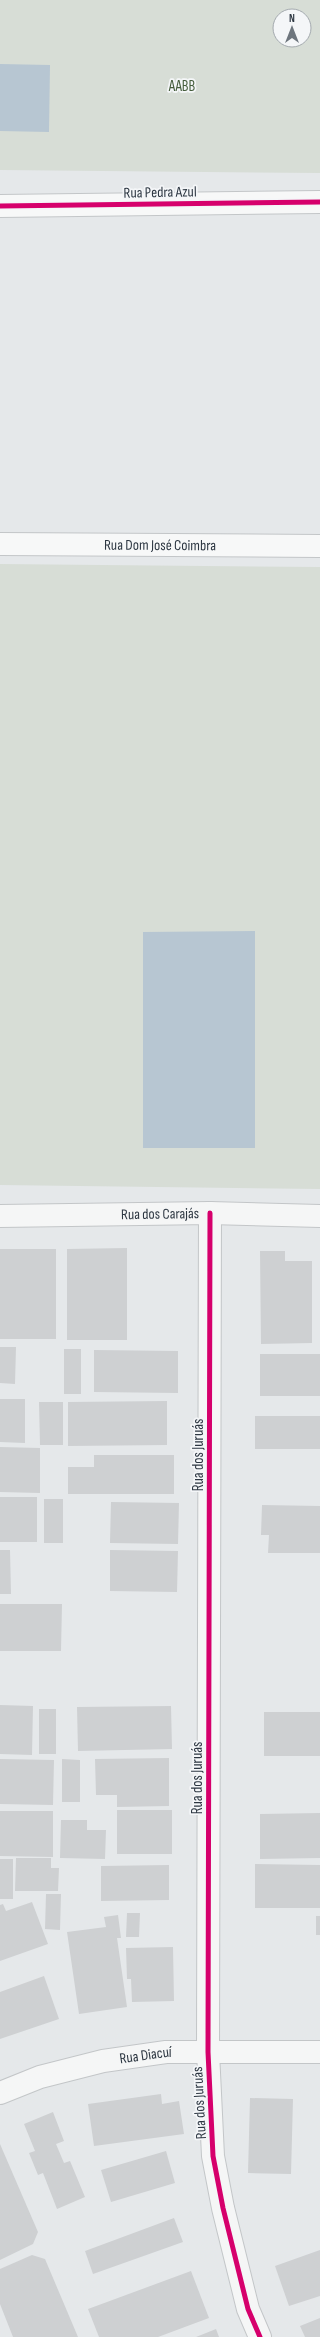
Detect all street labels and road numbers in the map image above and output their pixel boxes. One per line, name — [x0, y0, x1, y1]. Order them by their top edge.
street label: Rua Pedra Azul — [123, 182, 197, 203]
street label: Rua Dom José Coimbra — [104, 536, 216, 555]
street label: Rua dos Carajás — [121, 1204, 199, 1224]
street label: Rua dos Juruás — [189, 1419, 208, 1491]
street label: Rua dos Juruás — [188, 1742, 207, 1814]
street label: Rua Diacuí — [118, 2043, 172, 2069]
street label: Rua dos Juruás — [188, 2066, 211, 2140]

